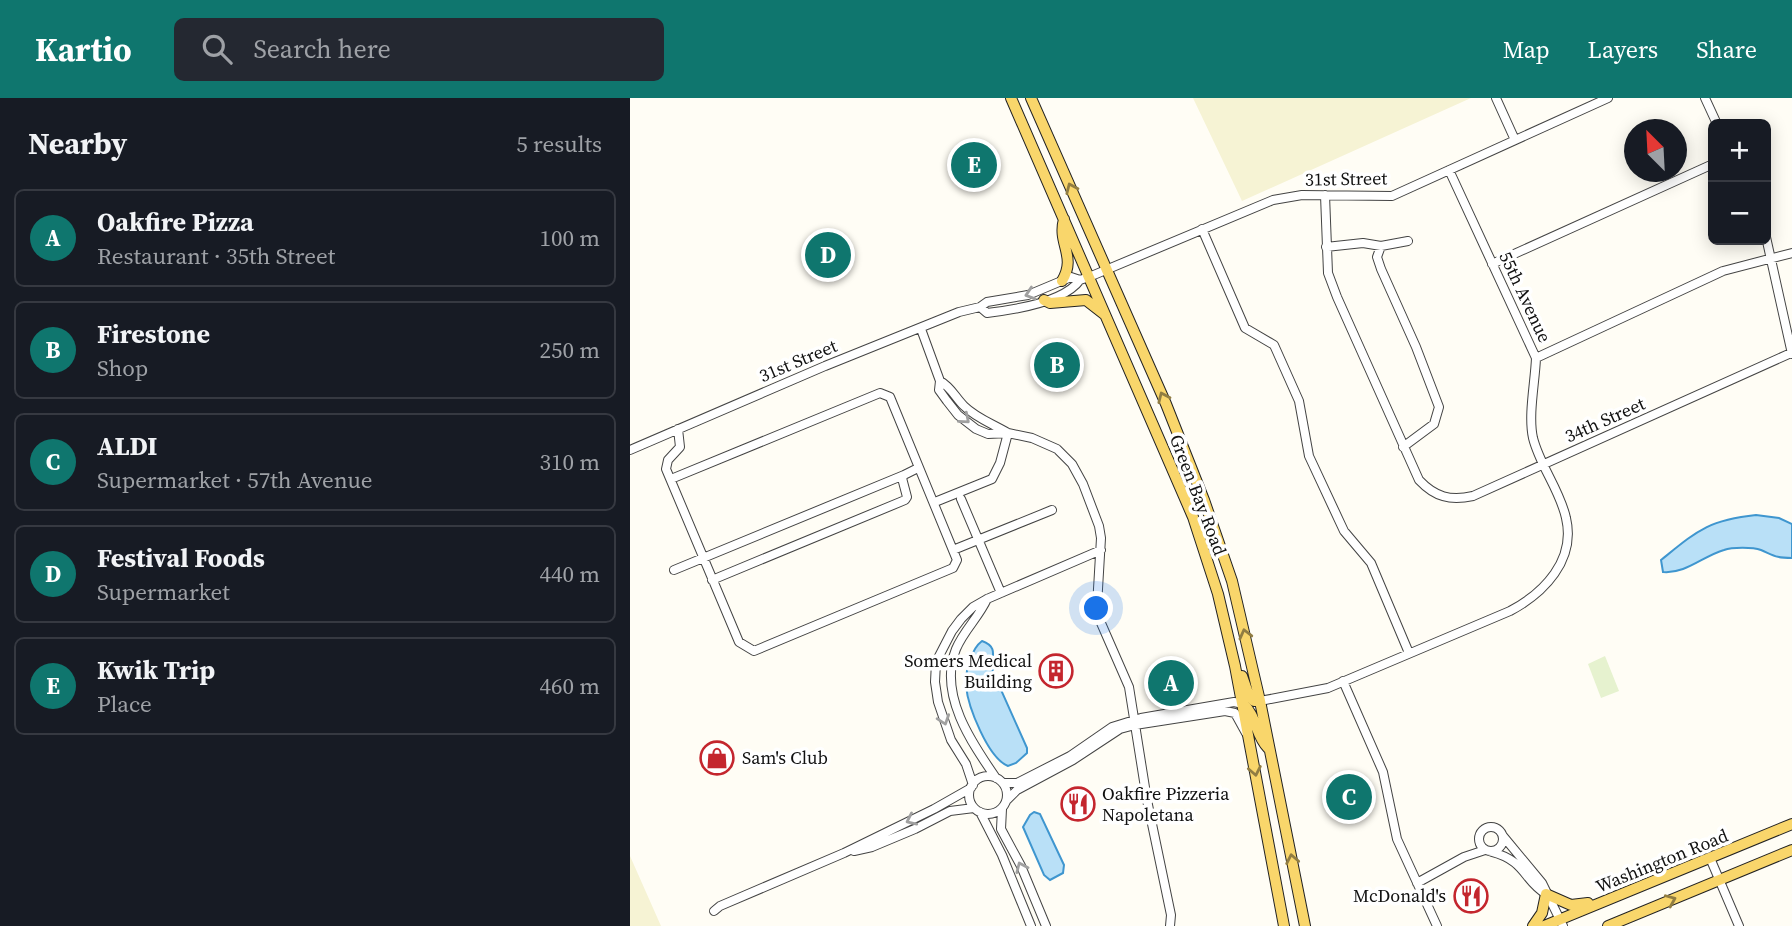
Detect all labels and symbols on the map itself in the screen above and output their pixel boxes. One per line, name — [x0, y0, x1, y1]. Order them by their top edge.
north arrow — [1624, 119, 1687, 182]
pin: E — [951, 139, 997, 191]
street label: 31st Street — [1305, 165, 1388, 192]
one-way arrow — [1065, 183, 1079, 196]
pin: D — [805, 229, 851, 281]
street label: 55th Avenue — [1493, 247, 1557, 346]
one-way arrow — [1025, 286, 1037, 300]
street label: 31st Street — [755, 333, 841, 388]
pin: B — [1034, 339, 1080, 391]
one-way arrow — [1157, 391, 1171, 404]
street label: 34th Street — [1561, 391, 1649, 448]
one-way arrow — [956, 411, 969, 423]
street label: Green Bay Road — [1164, 431, 1233, 559]
your location — [1079, 591, 1113, 625]
one-way arrow — [1239, 628, 1253, 640]
place label: Somers Medical Building — [904, 648, 1032, 694]
building icon: Somers Medical Building — [1037, 652, 1075, 690]
pin: A — [1148, 657, 1194, 709]
one-way arrow — [936, 713, 950, 725]
shop icon: Sam's Club — [698, 739, 736, 777]
place label: Sam's Club — [742, 745, 828, 770]
one-way arrow — [1246, 765, 1261, 777]
pin: C — [1326, 771, 1372, 823]
place label: Oakfire Pizzeria Napoletana — [1102, 781, 1230, 827]
restaurant icon: Oakfire Pizzeria Napoletana — [1059, 785, 1097, 823]
one-way arrow — [905, 812, 918, 826]
street label: Washington Road — [1592, 823, 1732, 899]
one-way arrow — [1285, 853, 1300, 865]
one-way arrow — [1015, 862, 1029, 874]
restaurant icon: McDonald's — [1452, 877, 1490, 915]
place label: McDonald's — [1353, 883, 1446, 908]
one-way arrow — [1663, 894, 1676, 908]

